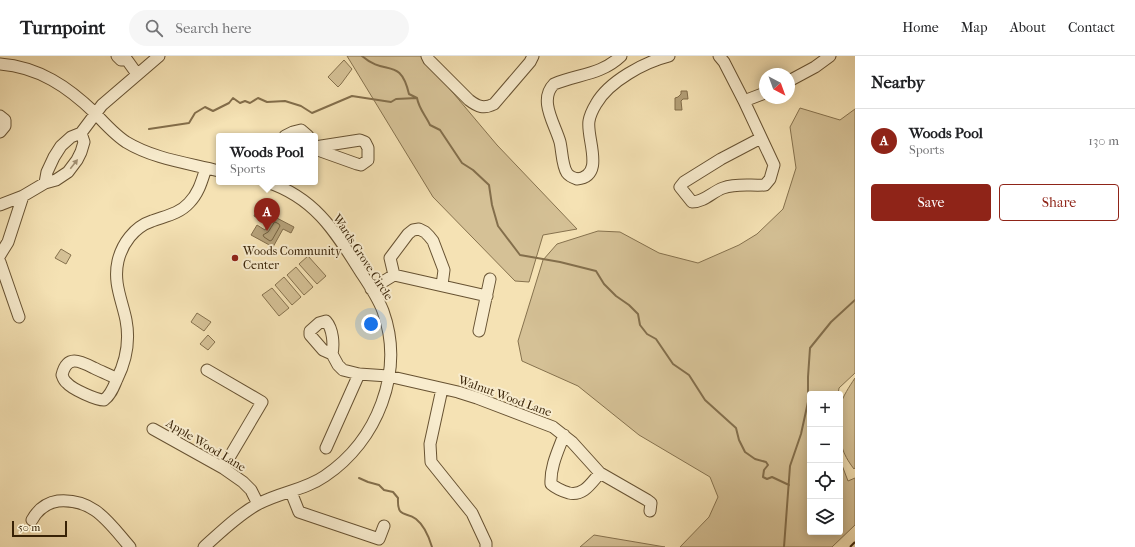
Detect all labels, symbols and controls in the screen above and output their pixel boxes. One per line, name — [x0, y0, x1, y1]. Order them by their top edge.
search box — [129, 10, 409, 46]
text: Turnpoint — [20, 17, 105, 39]
icon: search — [143, 17, 165, 39]
text: Search here — [175, 19, 251, 37]
text: Home — [902, 19, 939, 36]
text: Map — [961, 19, 988, 36]
text: About — [1010, 19, 1046, 36]
text: Contact — [1068, 19, 1115, 36]
north arrow — [759, 68, 795, 104]
text: Nearby — [871, 72, 925, 92]
text: Woods Pool — [909, 124, 983, 142]
popup — [216, 133, 318, 185]
text: A — [880, 133, 888, 148]
text: 130 m — [1088, 133, 1119, 148]
text: Sports — [909, 142, 944, 157]
text: Woods Pool — [230, 143, 304, 161]
one-way arrow — [69, 159, 78, 170]
text: Sports — [230, 161, 265, 176]
button: Save — [871, 184, 991, 221]
button: Share — [999, 184, 1119, 221]
pin: A — [254, 198, 280, 231]
street label: Wards Grove Circle — [329, 211, 396, 303]
place label: Woods Community Center — [242, 244, 342, 272]
marker: Woods Community Center — [230, 253, 240, 263]
your location — [361, 314, 381, 334]
street label: Walnut Wood Lane — [456, 372, 554, 419]
map controls — [807, 391, 843, 535]
button: + — [807, 391, 843, 427]
street label: Apple Wood Lane — [163, 415, 248, 474]
button: − — [807, 427, 843, 463]
button: locate — [807, 463, 843, 499]
button: layers — [807, 499, 843, 535]
scale bar — [12, 519, 67, 538]
text: 50 m — [18, 521, 40, 534]

